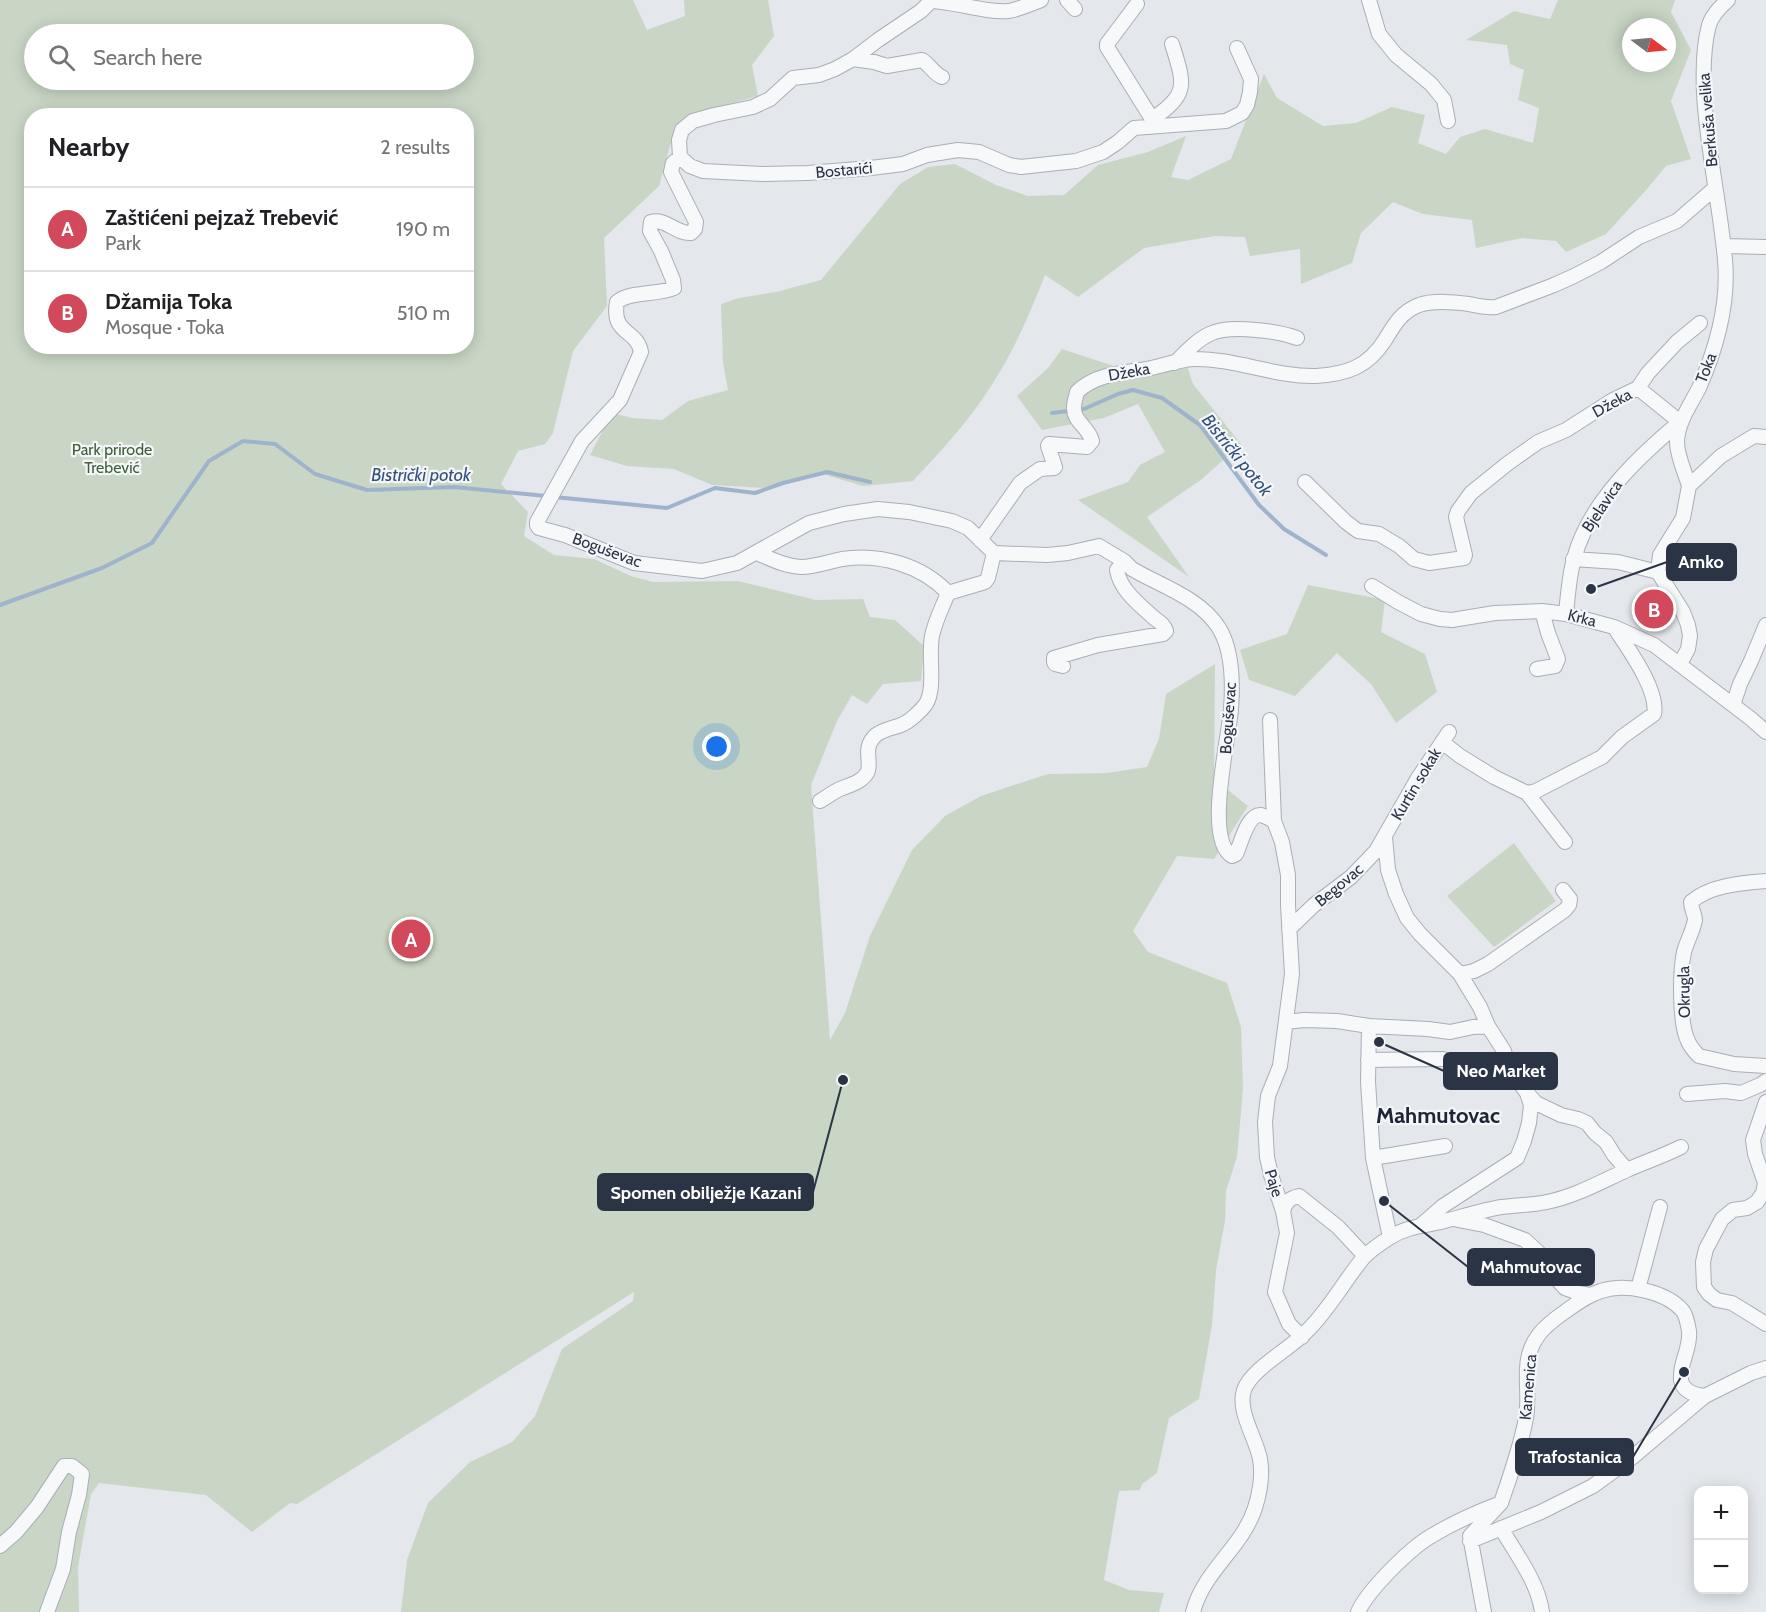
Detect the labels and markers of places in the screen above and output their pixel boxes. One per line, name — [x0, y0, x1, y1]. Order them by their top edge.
callout: Amko — [1667, 544, 1736, 580]
pin: B — [1634, 586, 1674, 632]
pin: A — [392, 916, 430, 962]
callout: Neo Market — [1444, 1053, 1557, 1089]
callout: Spomen obilježje Kazani — [598, 1174, 813, 1210]
callout: Mahmutovac — [1468, 1249, 1594, 1285]
callout: Trafostanica — [1516, 1439, 1633, 1475]

